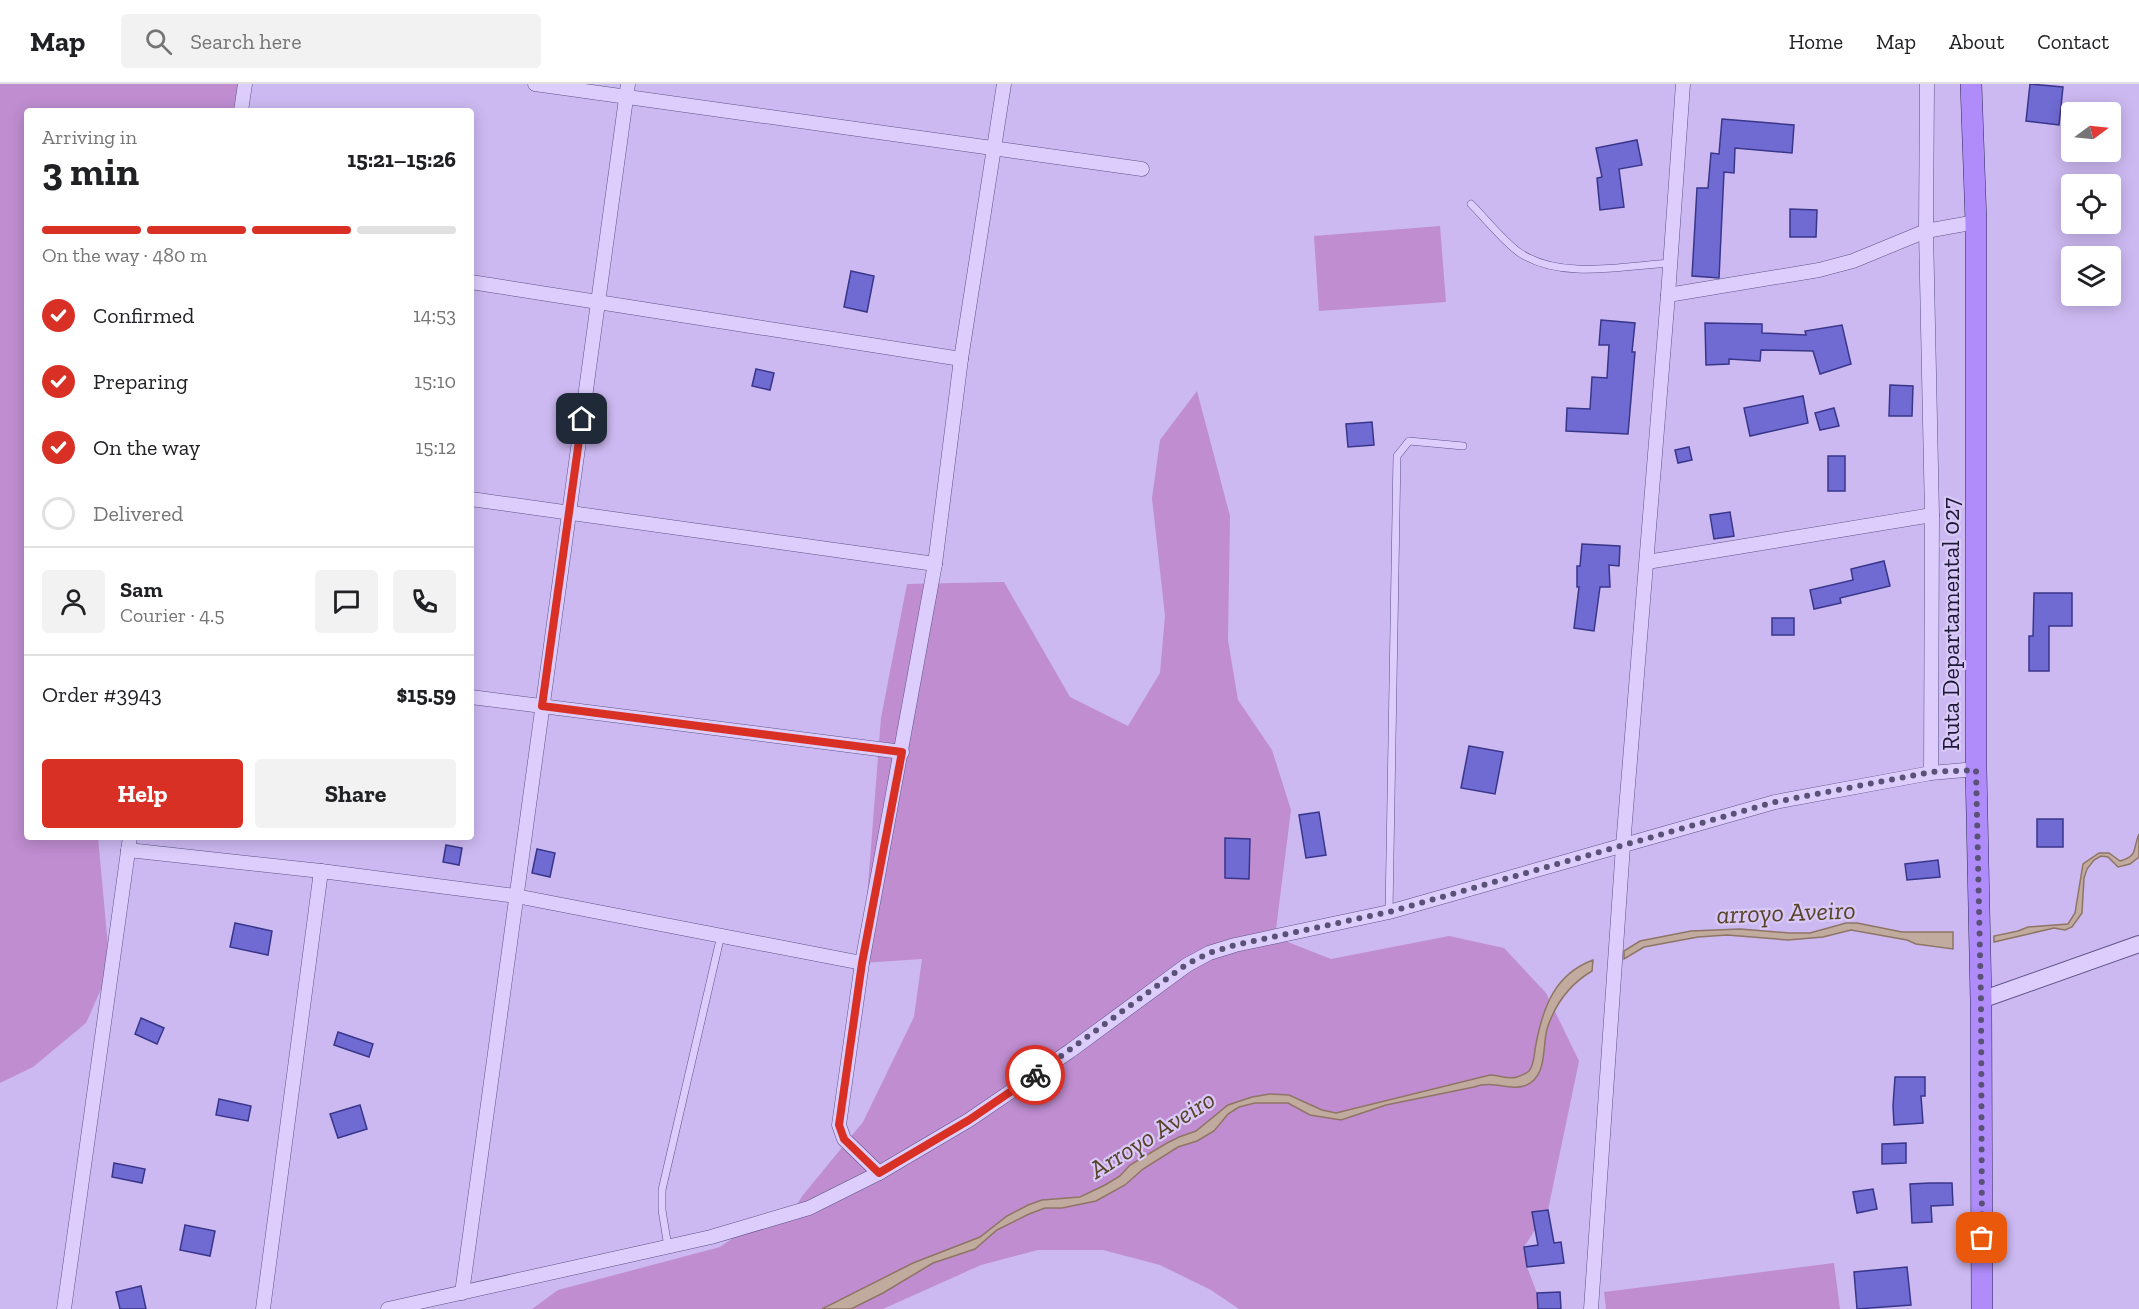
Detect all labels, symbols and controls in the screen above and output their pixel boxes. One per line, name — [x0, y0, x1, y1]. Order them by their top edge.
search box — [121, 14, 541, 68]
text: Map — [30, 25, 85, 58]
icon: search — [142, 25, 175, 58]
text: Search here — [190, 28, 302, 55]
text: Home — [1789, 29, 1843, 54]
text: Map — [1876, 29, 1916, 54]
text: About — [1949, 29, 2004, 54]
text: Contact — [2037, 29, 2109, 54]
north arrow — [2061, 102, 2121, 162]
map controls — [2061, 102, 2121, 306]
text: Arriving in — [42, 125, 137, 149]
text: 15:21–15:26 — [347, 146, 456, 173]
text: 3 min — [42, 148, 139, 195]
button: locate — [2061, 174, 2121, 234]
text: On the way · 480 m — [42, 243, 207, 267]
button: layers — [2061, 246, 2121, 306]
icon: check — [42, 299, 75, 332]
text: Confirmed — [93, 302, 194, 329]
text: 14:53 — [413, 303, 456, 327]
icon: check — [42, 365, 75, 398]
text: Preparing — [93, 368, 188, 395]
text: 15:10 — [414, 369, 456, 393]
pin — [556, 393, 607, 444]
icon: home — [565, 402, 598, 435]
icon: check — [42, 431, 75, 464]
text: On the way — [93, 434, 200, 461]
text: 15:12 — [416, 435, 456, 459]
street label: Ruta Departamental 027 — [1936, 497, 1965, 751]
text: Delivered — [93, 500, 183, 527]
button: person — [42, 570, 105, 633]
button: chat — [315, 570, 378, 633]
button: phone — [393, 570, 456, 633]
text: Sam — [120, 576, 163, 603]
text: Courier · 4.5 — [120, 603, 225, 627]
text: Order #3943 — [42, 681, 162, 708]
text: $15.59 — [397, 681, 456, 708]
button: Help — [42, 759, 243, 828]
button: Share — [255, 759, 456, 828]
water label: arroyo Aveiro — [1716, 894, 1856, 930]
courier — [1005, 1045, 1065, 1105]
icon: bike — [1019, 1059, 1052, 1092]
water label: Arroyo Aveiro — [1082, 1083, 1221, 1186]
pin — [1956, 1212, 2007, 1263]
icon: bag — [1965, 1221, 1998, 1254]

